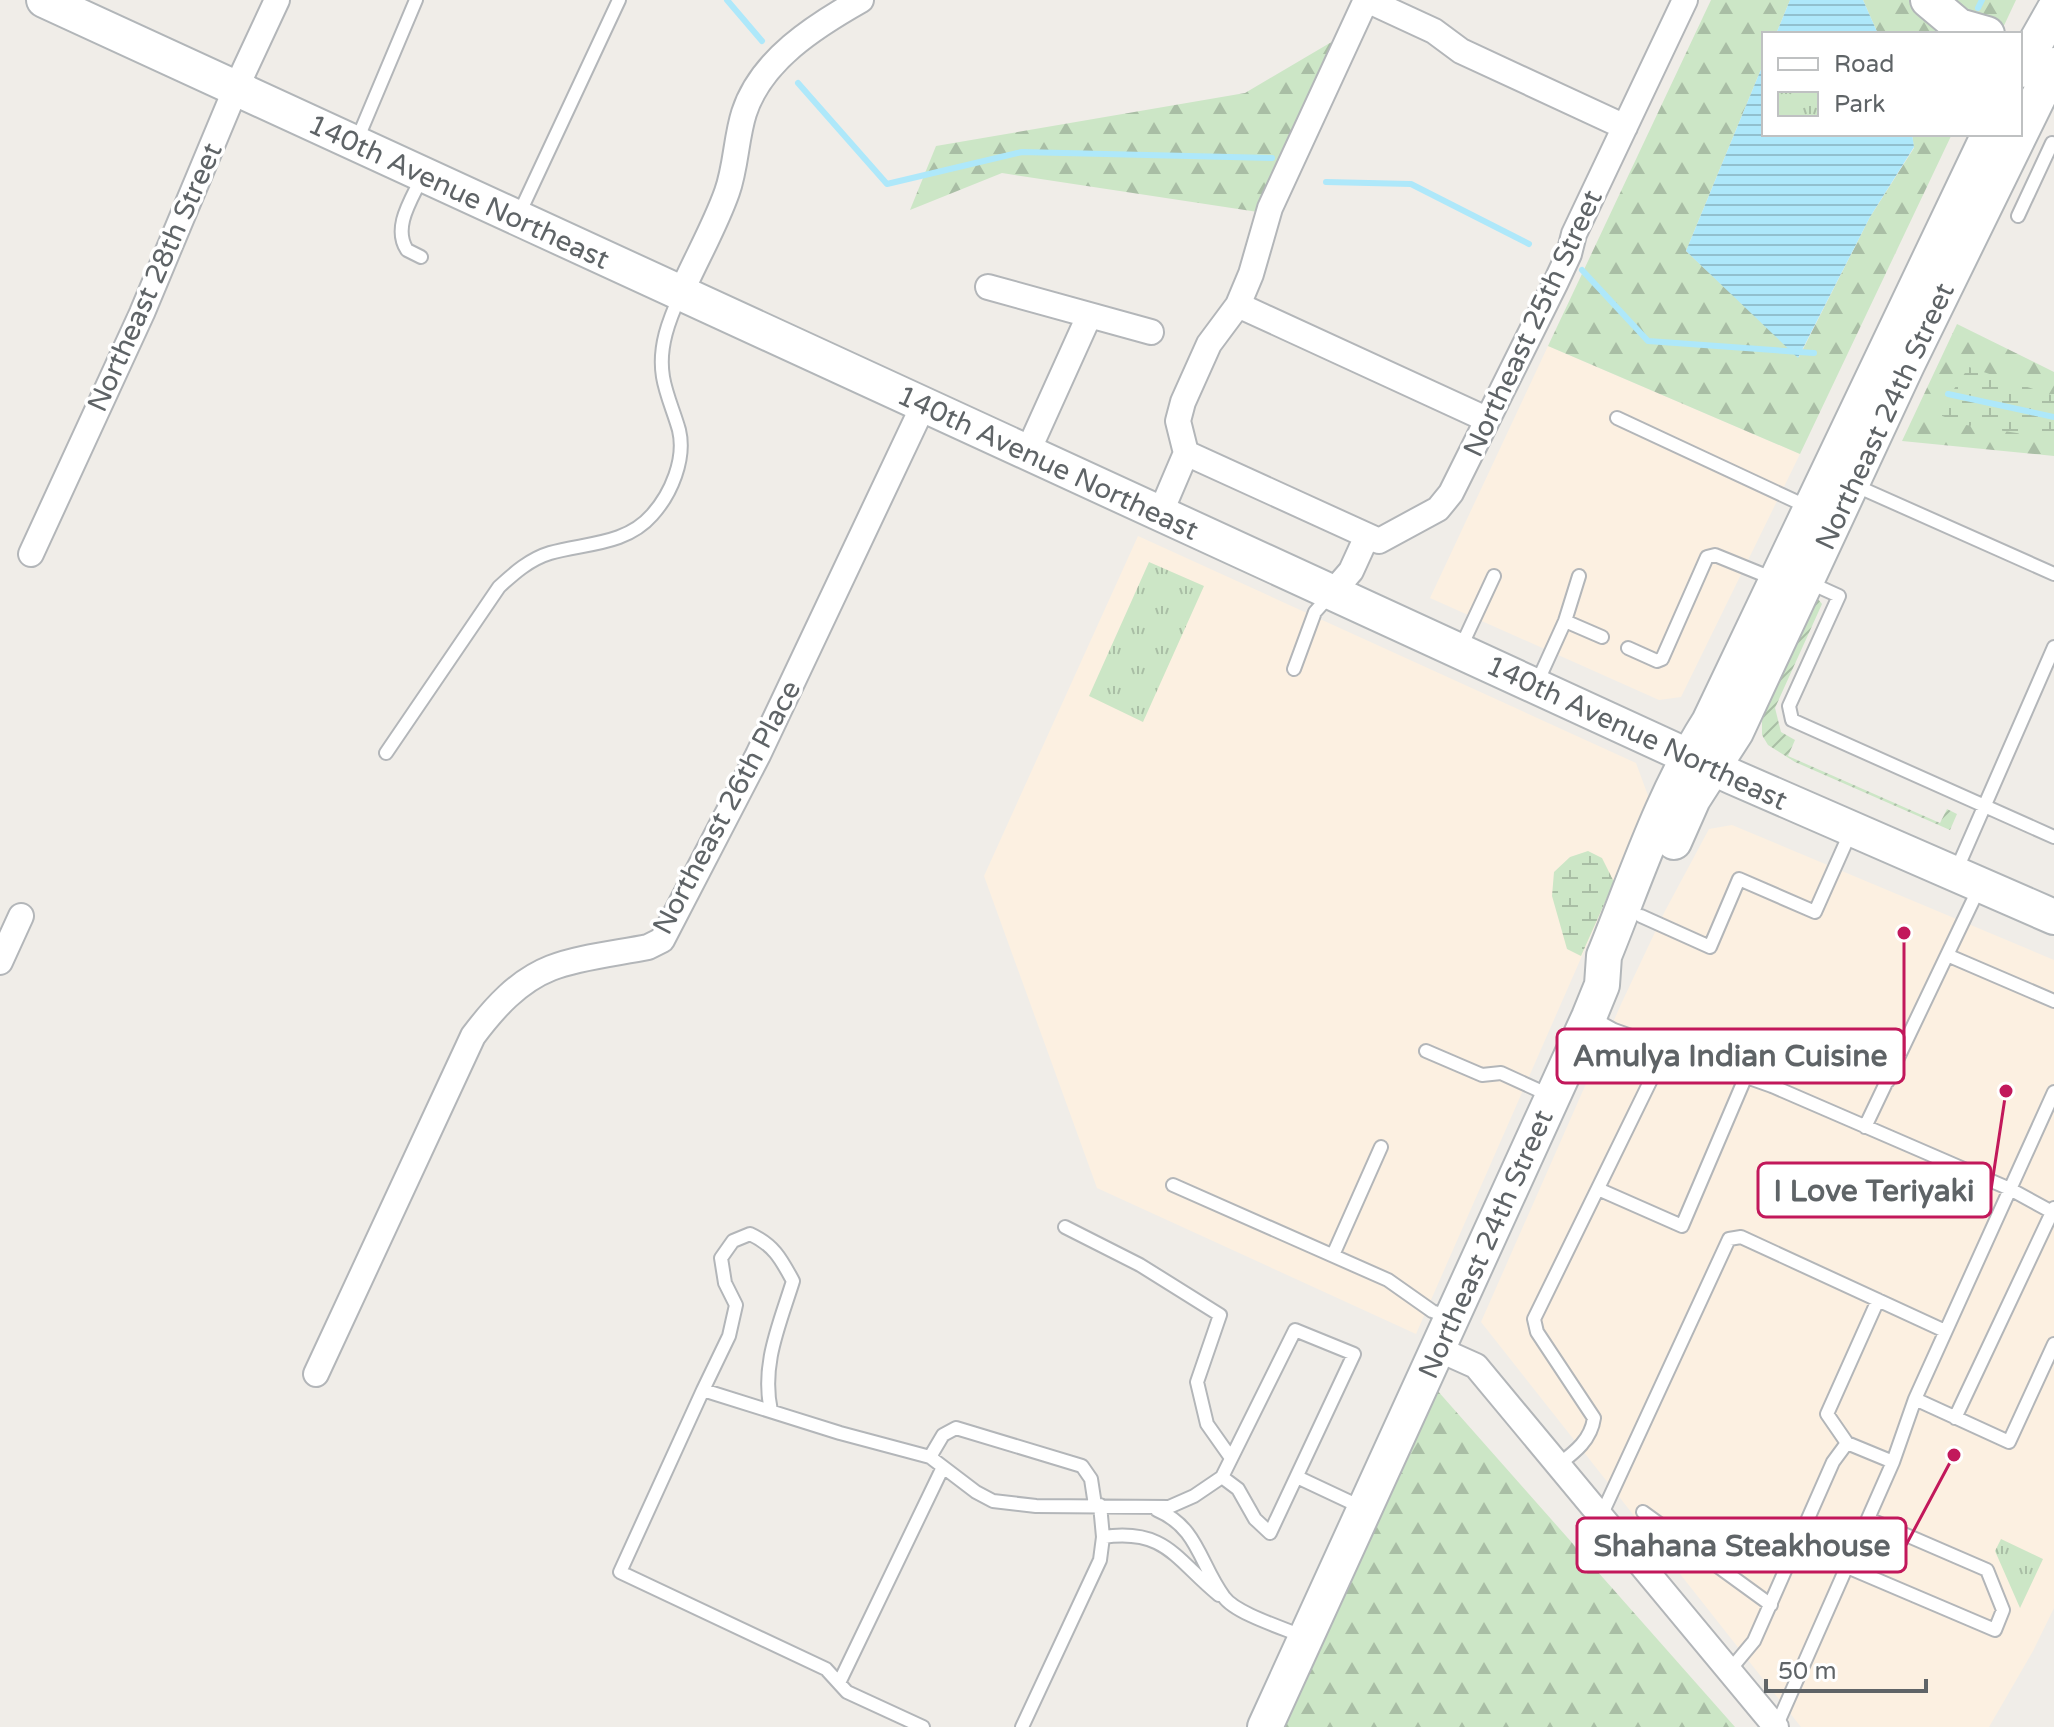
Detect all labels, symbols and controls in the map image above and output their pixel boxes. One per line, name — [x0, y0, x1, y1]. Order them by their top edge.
legend — [1762, 32, 2022, 136]
text: Road — [1834, 50, 1894, 79]
text: Park — [1834, 90, 1885, 119]
street label: 140th Avenue Northeast — [303, 107, 615, 277]
street label: Northeast 28th Street — [80, 137, 230, 417]
street label: Northeast 25th Street — [1456, 184, 1610, 462]
street label: Northeast 24th Street — [1808, 277, 1962, 555]
street label: 140th Avenue Northeast — [892, 378, 1204, 548]
street label: 140th Avenue Northeast — [1481, 648, 1793, 818]
street label: Northeast 26th Place — [646, 675, 808, 940]
callout: Amulya Indian Cuisine — [1557, 1029, 1904, 1083]
text: Amulya Indian Cuisine — [1572, 1038, 1888, 1075]
street label: Northeast 24th Street — [1411, 1104, 1561, 1384]
callout: I Love Teriyaki — [1758, 1163, 1991, 1217]
text: I Love Teriyaki — [1773, 1173, 1975, 1210]
callout: Shahana Steakhouse — [1577, 1518, 1906, 1572]
text: Shahana Steakhouse — [1594, 1528, 1890, 1565]
scale bar — [1766, 1643, 1926, 1693]
text: 50 m — [1778, 1657, 1836, 1686]

